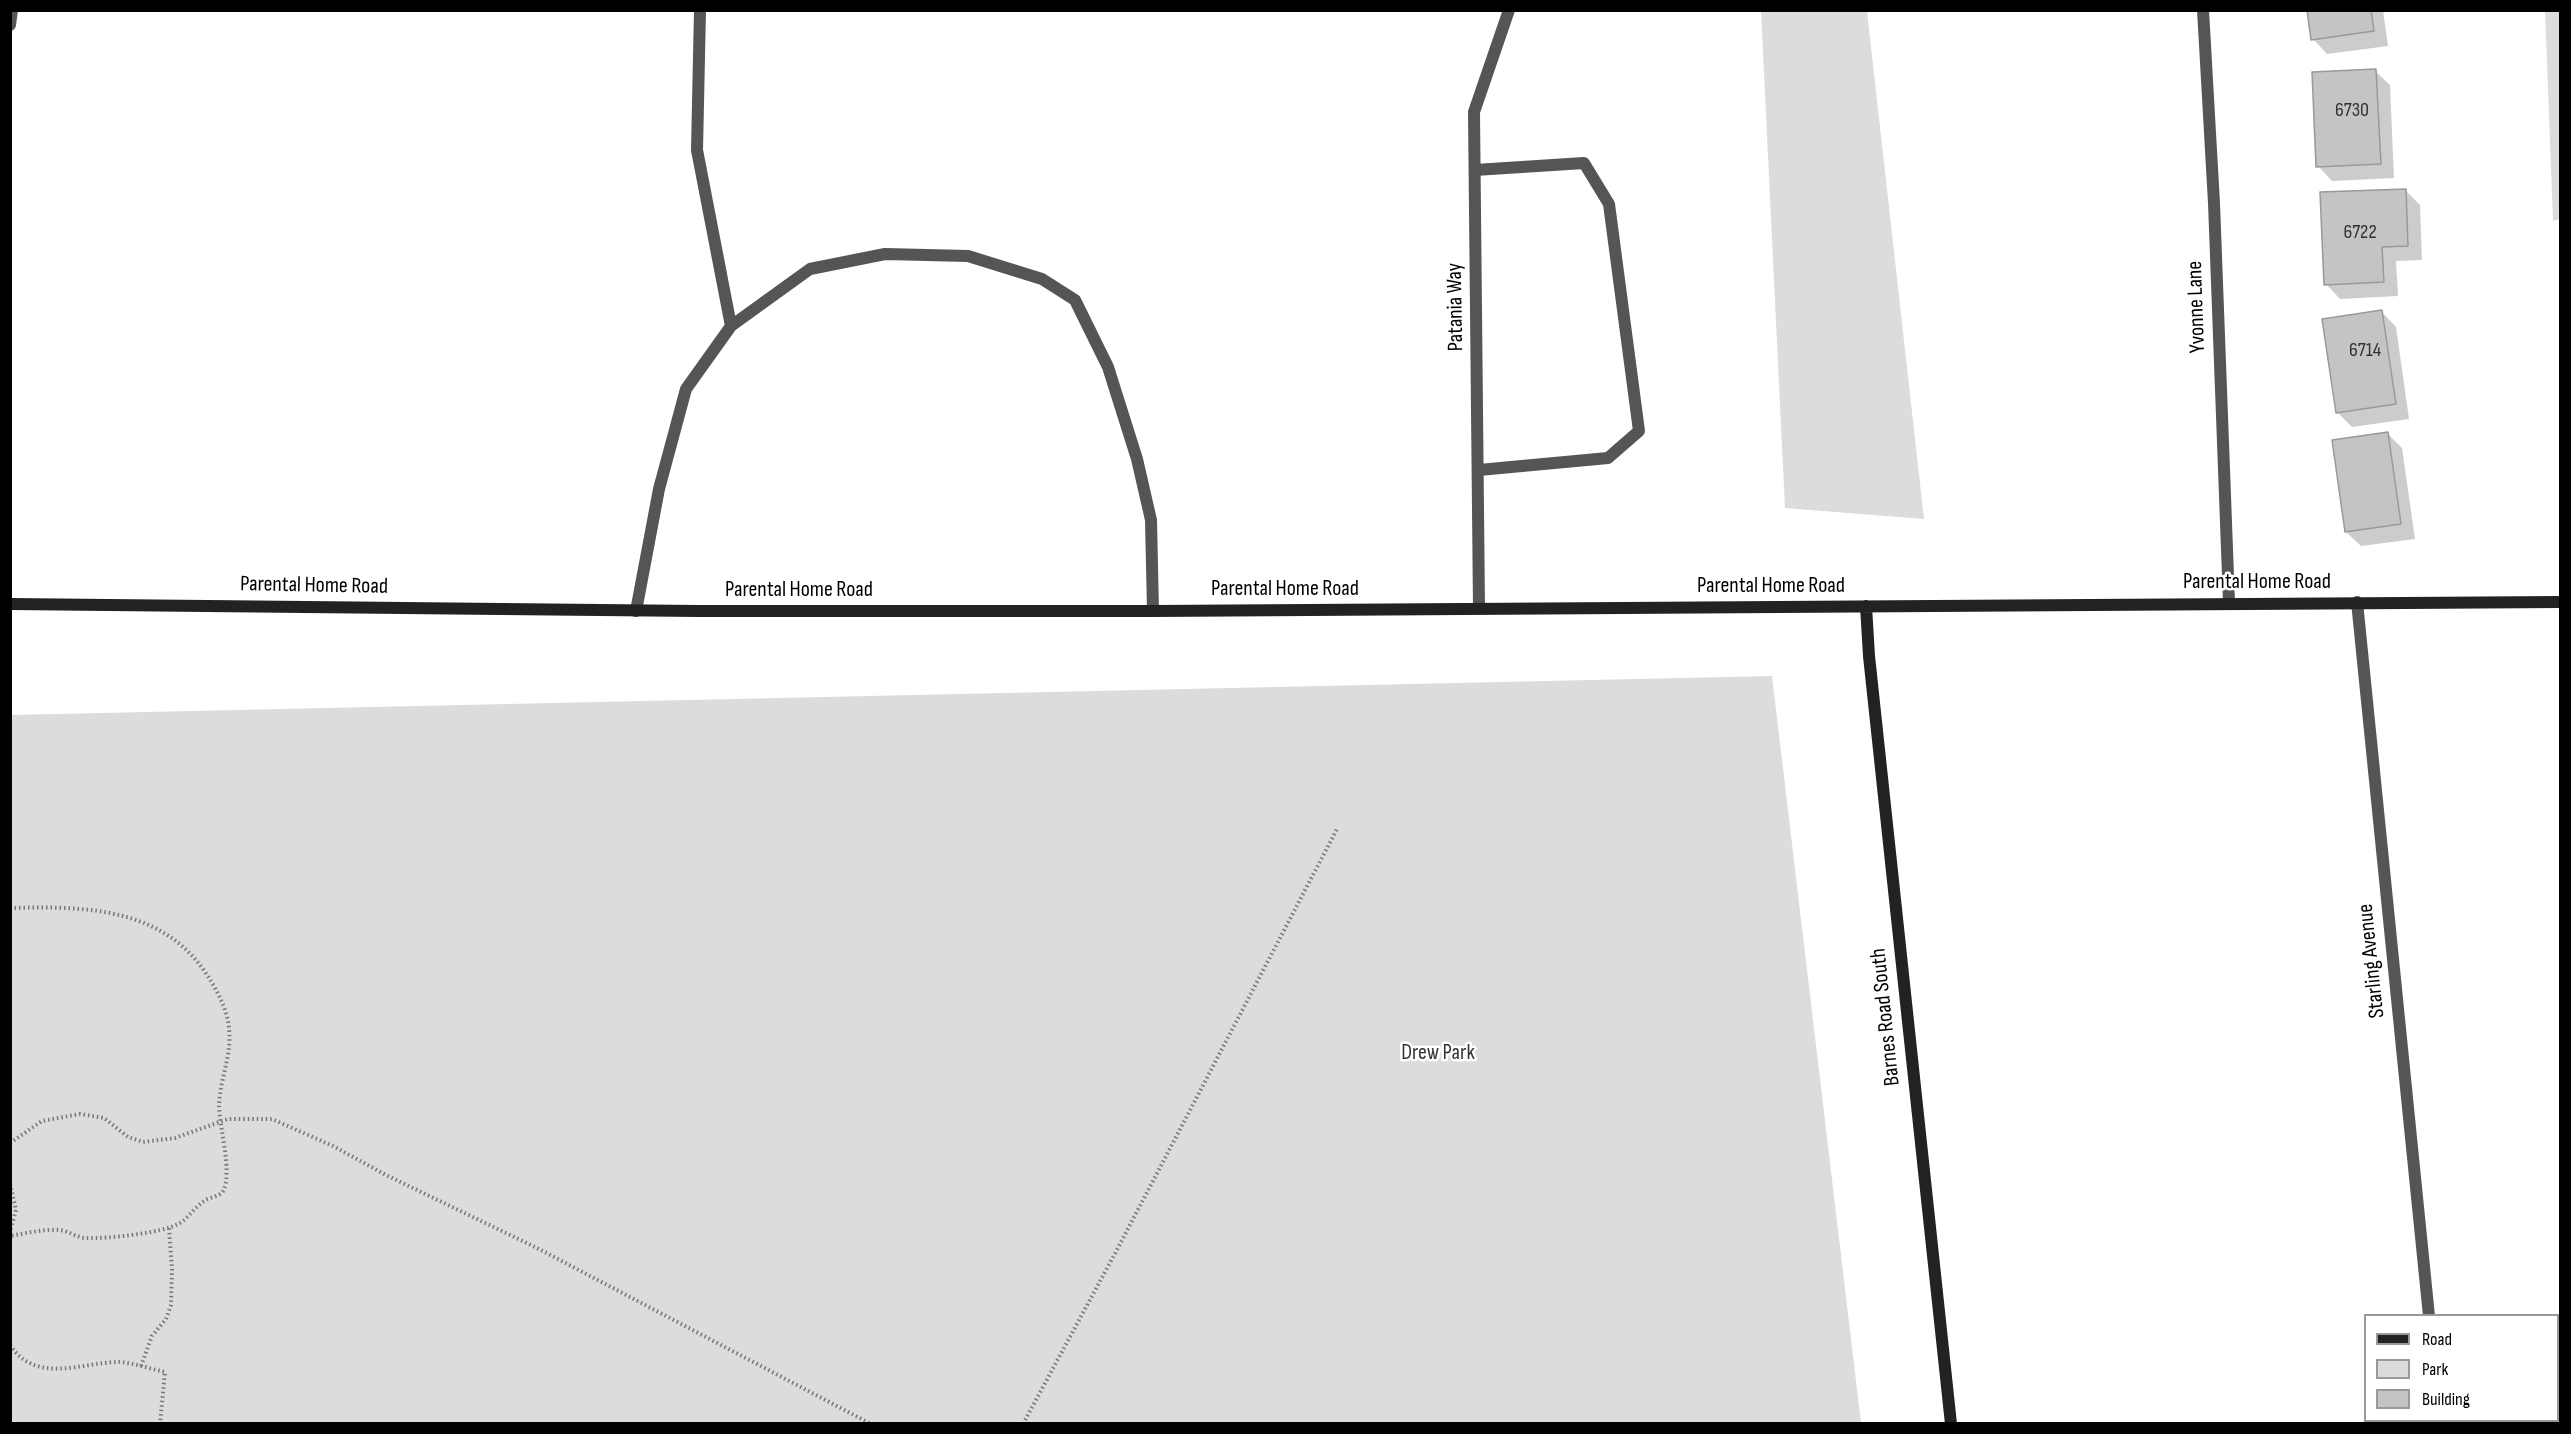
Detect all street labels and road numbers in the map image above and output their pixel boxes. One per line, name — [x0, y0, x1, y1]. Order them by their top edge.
street label: Yvonne Lane — [2182, 260, 2212, 354]
street label: Patania Way — [1442, 263, 1470, 351]
street label: Parental Home Road — [2183, 569, 2331, 595]
street label: Parental Home Road — [240, 572, 388, 600]
street label: Parental Home Road — [1697, 573, 1845, 599]
street label: Parental Home Road — [1211, 576, 1359, 602]
street label: Parental Home Road — [725, 577, 873, 603]
street label: Starling Avenue — [2353, 902, 2391, 1020]
street label: Barnes Road South — [1866, 947, 1906, 1087]

